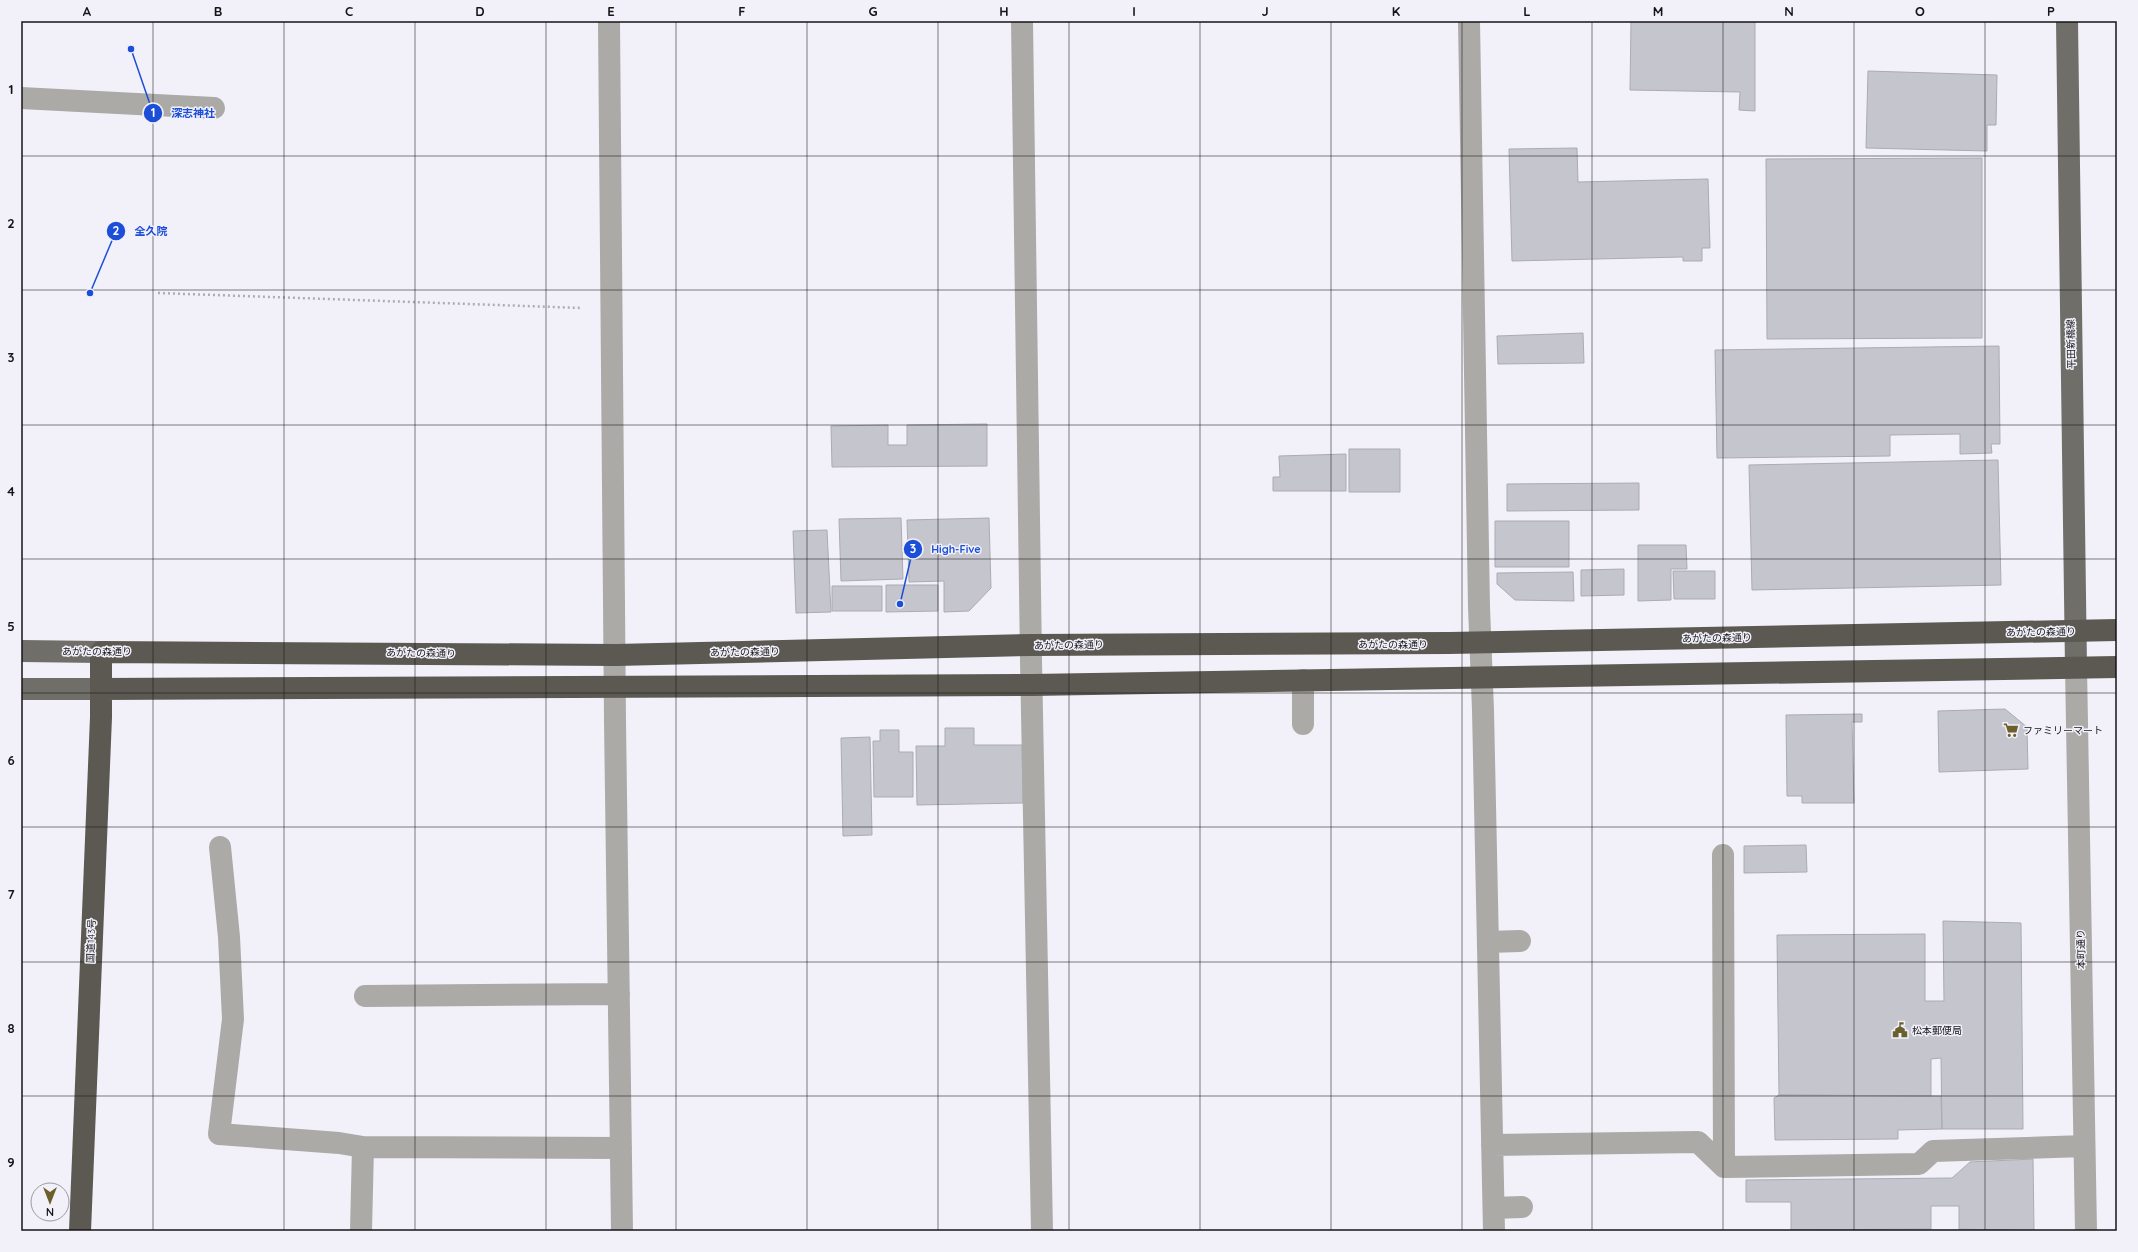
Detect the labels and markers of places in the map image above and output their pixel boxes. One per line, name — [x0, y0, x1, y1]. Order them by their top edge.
callout: 深志神社 — [143, 102, 223, 125]
callout: 全久院 — [106, 220, 175, 243]
callout: High-Five — [903, 537, 989, 560]
supermarket icon: ファミリーマート — [2002, 721, 2020, 739]
place label: ファミリーマート — [2023, 724, 2103, 737]
public building icon: 松本郵便局 — [1891, 1021, 1909, 1039]
place label: 松本郵便局 — [1912, 1024, 1962, 1037]

